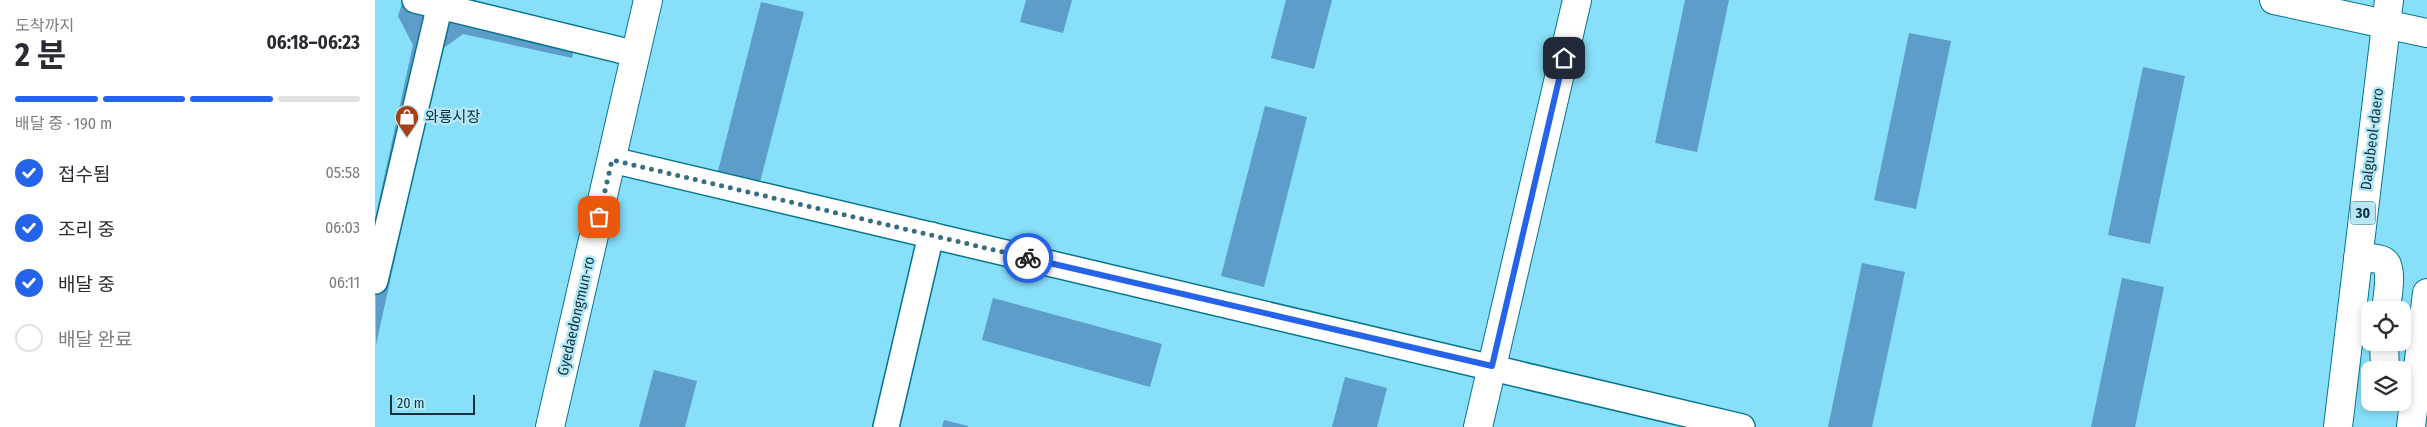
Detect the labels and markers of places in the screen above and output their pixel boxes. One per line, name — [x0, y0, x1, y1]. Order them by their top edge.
pin — [1543, 37, 1585, 79]
shop icon: 와룡시장 — [394, 104, 420, 138]
place label: 와룡시장 — [425, 108, 480, 126]
pin — [578, 196, 620, 238]

